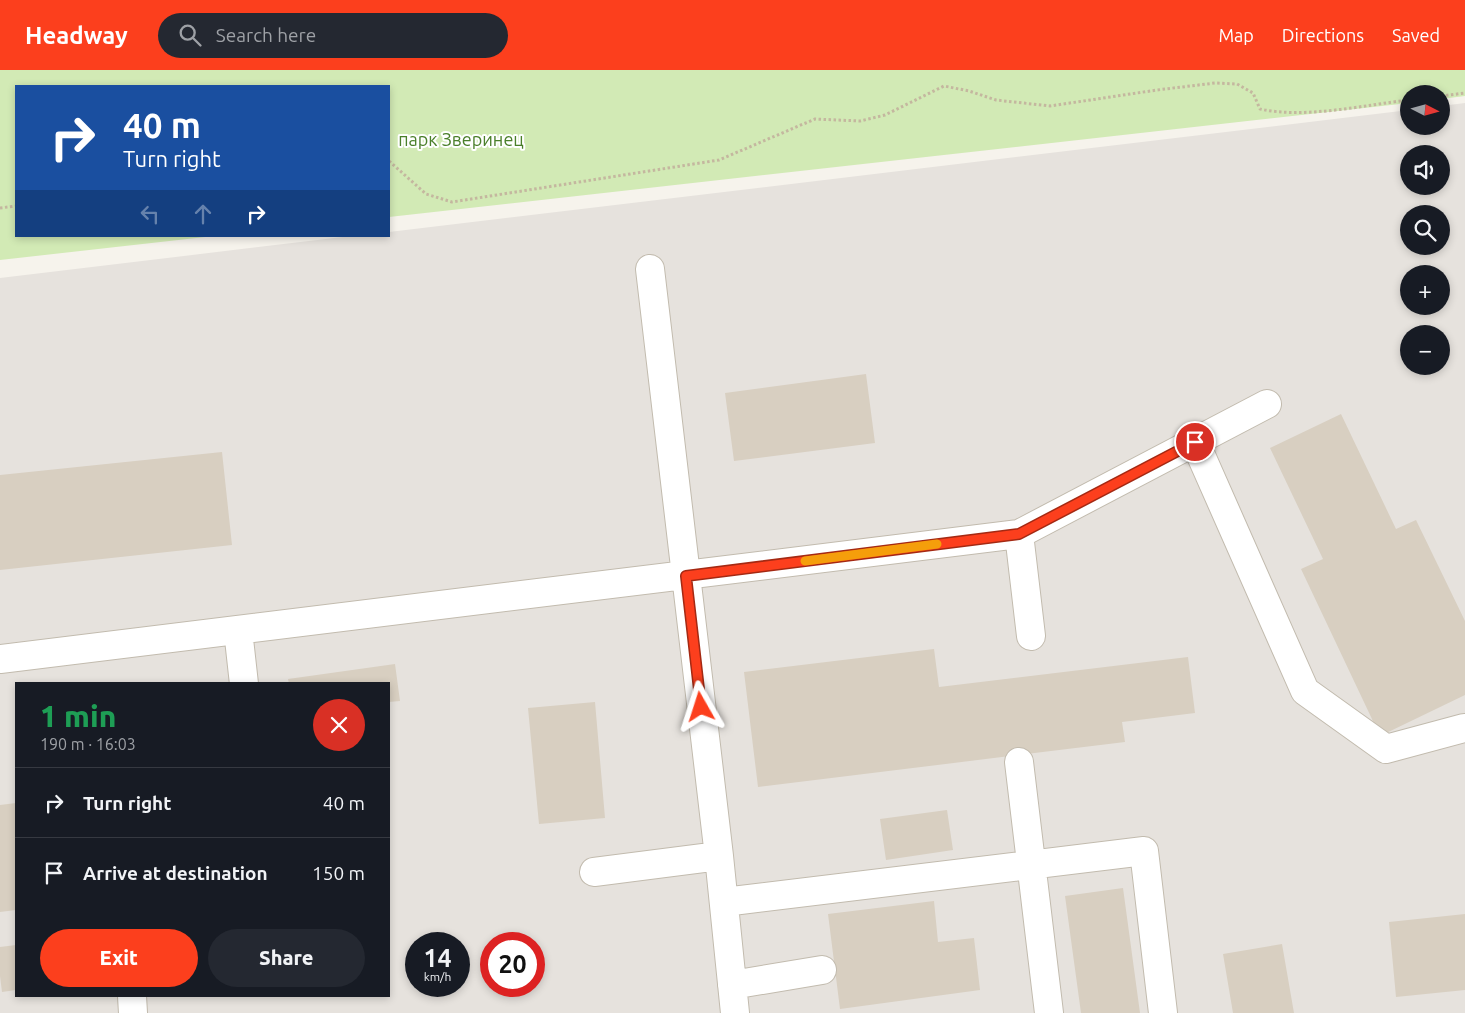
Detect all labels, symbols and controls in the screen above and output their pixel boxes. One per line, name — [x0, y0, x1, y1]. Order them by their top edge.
search box — [158, 13, 508, 58]
icon: search — [176, 21, 204, 49]
text: Headway — [25, 22, 128, 49]
text: Search here — [216, 24, 316, 46]
text: Map — [1218, 25, 1254, 45]
text: Directions — [1282, 25, 1364, 45]
text: Saved — [1392, 25, 1440, 45]
north arrow — [1400, 85, 1450, 135]
map controls — [1400, 85, 1450, 375]
icon: right — [40, 105, 105, 170]
text: 40 m — [123, 105, 201, 145]
park label: парк Зверинец — [398, 129, 524, 149]
button: sound — [1400, 145, 1450, 195]
text: Turn right — [123, 146, 221, 171]
icon: left — [136, 200, 164, 228]
icon: ahead — [189, 200, 217, 228]
icon: right — [242, 200, 270, 228]
button: search — [1400, 205, 1450, 255]
button: + — [1400, 265, 1450, 315]
button: − — [1400, 325, 1450, 375]
pin — [1174, 421, 1216, 463]
icon: arrive — [1181, 428, 1209, 456]
position arrow — [674, 680, 726, 732]
text: 1 min — [40, 699, 116, 733]
button: close — [313, 699, 365, 751]
text: 190 m · 16:03 — [40, 735, 136, 753]
icon: right — [40, 789, 68, 817]
text: Turn right — [83, 792, 171, 814]
text: 40 m — [323, 792, 365, 814]
icon: arrive — [40, 859, 68, 887]
text: Arrive at destination — [83, 862, 268, 884]
text: 150 m — [312, 862, 365, 884]
button: Exit — [40, 929, 198, 987]
button: Share — [208, 929, 365, 987]
speed limit sign: 20 — [480, 932, 545, 997]
text: 14 — [423, 944, 452, 972]
text: km/h — [424, 970, 451, 983]

